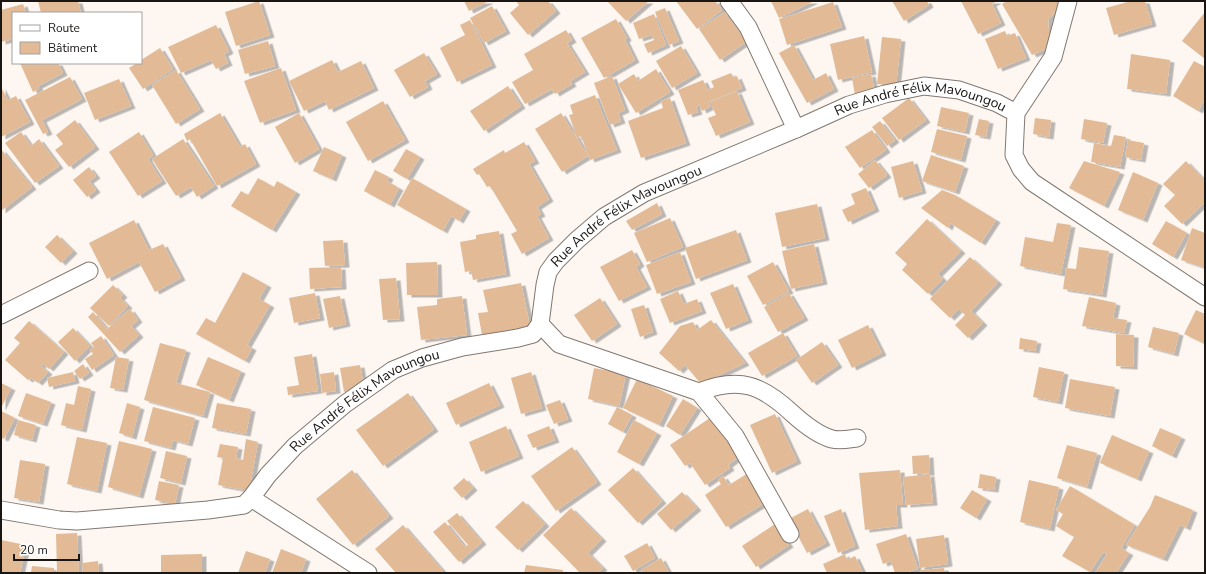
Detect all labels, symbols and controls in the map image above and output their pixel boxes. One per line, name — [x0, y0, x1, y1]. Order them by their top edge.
legend — [12, 12, 142, 64]
text: Route — [48, 20, 80, 36]
text: Bâtiment — [48, 40, 98, 56]
text: Rue André Félix Mavoungou — [831, 77, 1010, 120]
street label: Rue André Félix Mavoungou — [831, 102, 1009, 122]
street label: Rue André Félix Mavoungou — [547, 161, 705, 271]
street label: Rue André Félix Mavoungou — [285, 345, 442, 456]
scale bar — [14, 536, 79, 562]
text: 20 m — [20, 542, 48, 558]

